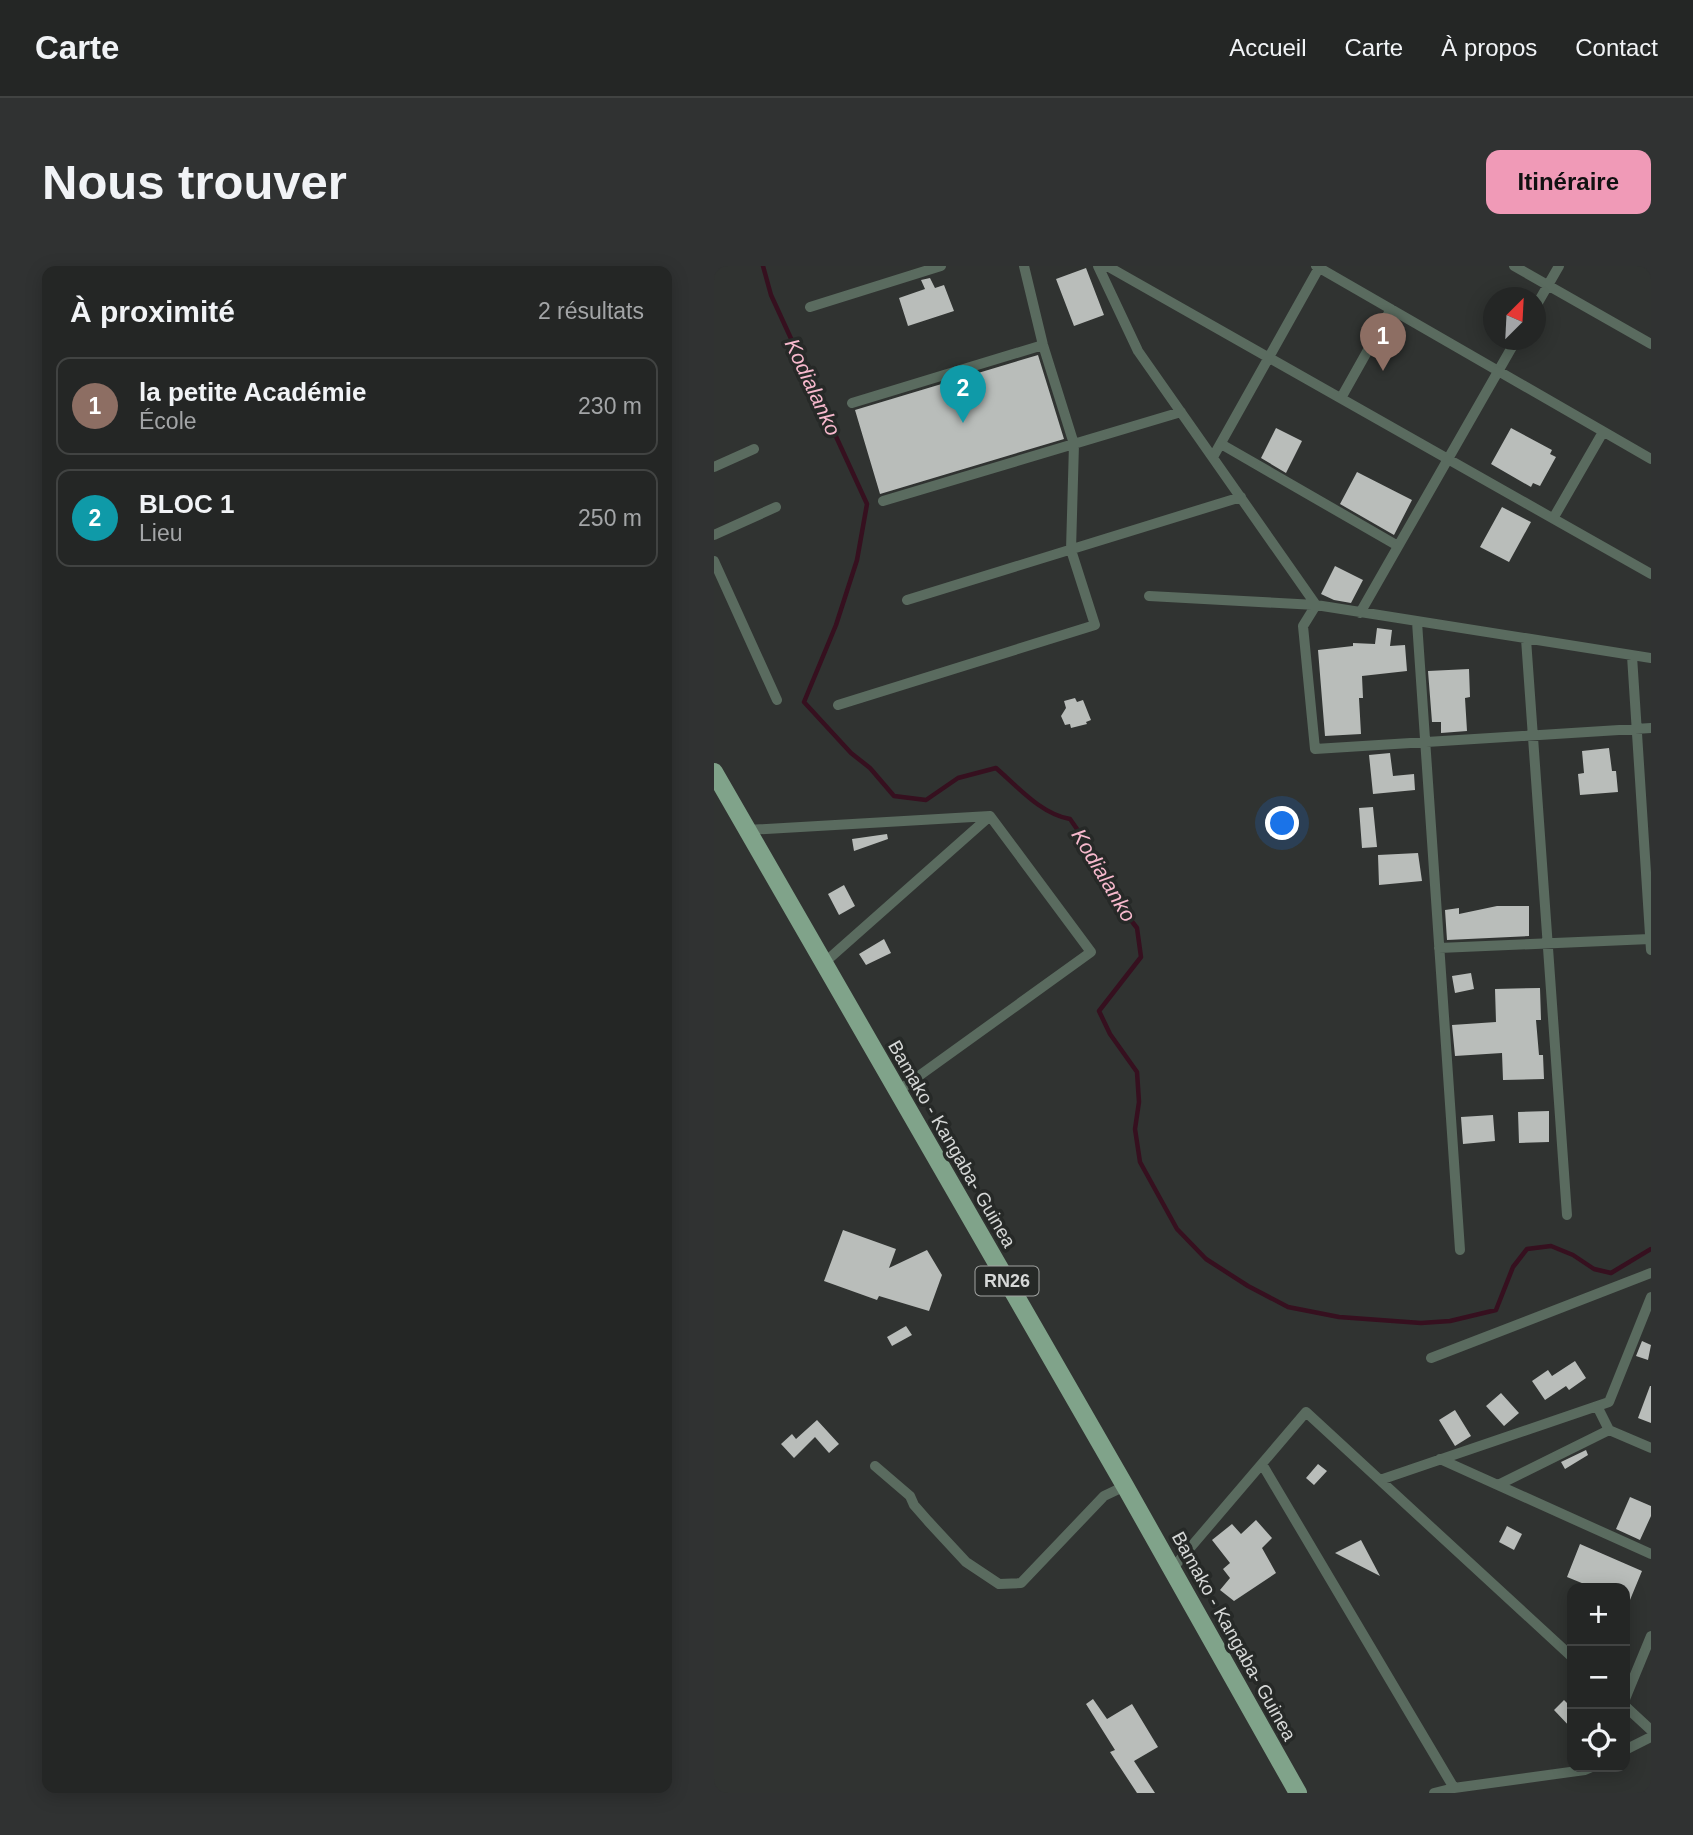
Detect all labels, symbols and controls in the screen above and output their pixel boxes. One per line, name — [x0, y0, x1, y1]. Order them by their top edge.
text: Carte — [35, 29, 119, 66]
text: Accueil — [1229, 34, 1307, 61]
text: Carte — [1345, 34, 1403, 61]
text: À propos — [1441, 34, 1537, 61]
text: Contact — [1575, 34, 1658, 61]
button: Itinéraire — [1486, 150, 1651, 214]
text: Nous trouver — [42, 155, 347, 209]
north arrow — [1483, 287, 1546, 350]
text: À proximité — [70, 295, 235, 328]
text: 2 résultats — [538, 298, 644, 324]
pin: 1 — [1360, 313, 1406, 371]
water label: Kodialanko — [781, 335, 846, 439]
pin: 2 — [940, 365, 986, 423]
text: la petite Académie — [139, 377, 366, 407]
text: 1 — [89, 393, 101, 419]
text: 230 m — [578, 393, 642, 419]
text: École — [139, 408, 197, 434]
text: BLOC 1 — [139, 489, 234, 519]
text: 2 — [89, 505, 101, 531]
text: 250 m — [578, 505, 642, 531]
text: Lieu — [139, 520, 182, 546]
your location — [1265, 806, 1299, 840]
water label: Kodialanko — [1067, 825, 1141, 926]
street label: Bamako - Kangaba- Guinea — [884, 1037, 1020, 1252]
road number: RN26 — [976, 1266, 1038, 1296]
street label: Bamako - Kangaba- Guinea — [1168, 1528, 1300, 1744]
map controls — [1567, 1583, 1630, 1772]
button: + — [1567, 1583, 1630, 1646]
button: − — [1567, 1646, 1630, 1709]
button: locate — [1567, 1709, 1630, 1772]

